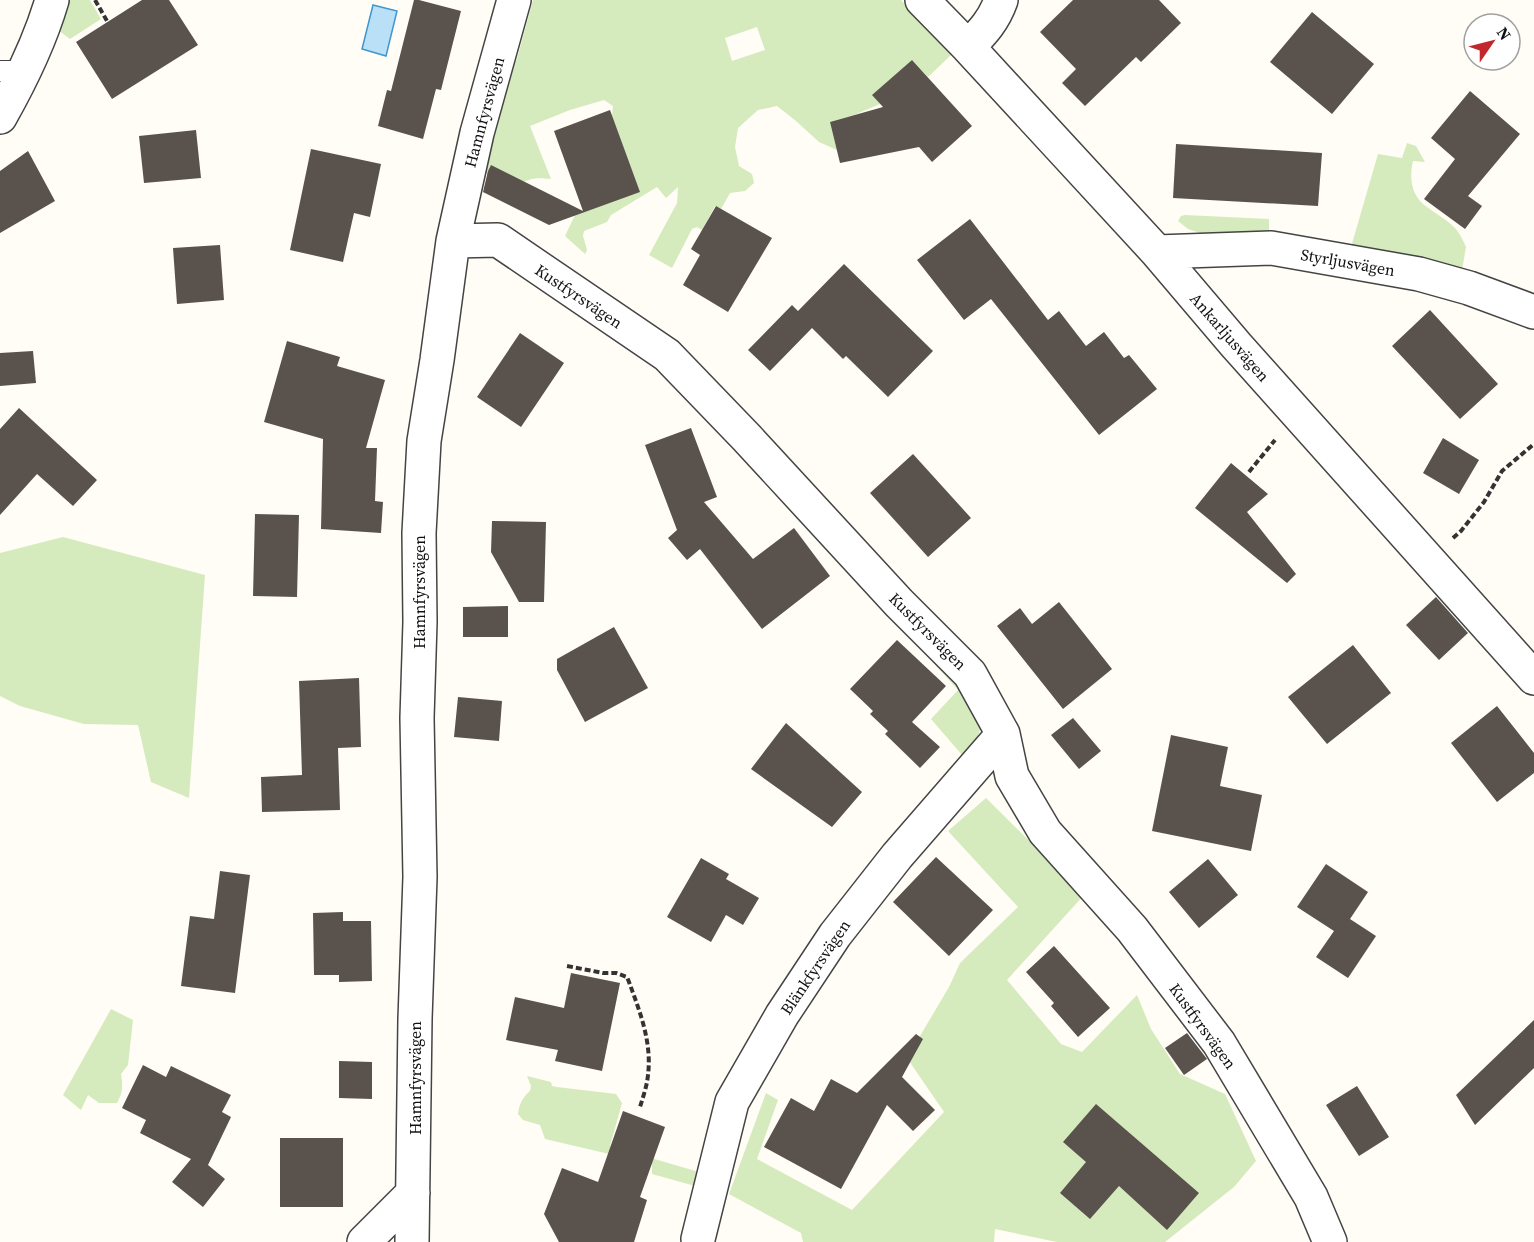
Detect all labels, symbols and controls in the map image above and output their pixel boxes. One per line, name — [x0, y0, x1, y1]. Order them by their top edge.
north arrow — [1462, 12, 1522, 72]
text: N — [1492, 22, 1517, 45]
street label: Hamnfyrsvägen — [459, 54, 509, 170]
street label: Styrljusvägen — [1299, 243, 1397, 281]
street label: Kustfyrsvägen — [531, 259, 627, 334]
street label: Ankarljusvägen — [1185, 288, 1275, 386]
street label: Hamnfyrsvägen — [408, 535, 430, 649]
street label: Kustfyrsvägen — [884, 587, 972, 675]
street label: Blänkfyrsvägen — [775, 915, 855, 1019]
street label: Kustfyrsvägen — [1164, 979, 1242, 1074]
street label: Hamnfyrsvägen — [404, 1021, 426, 1135]

